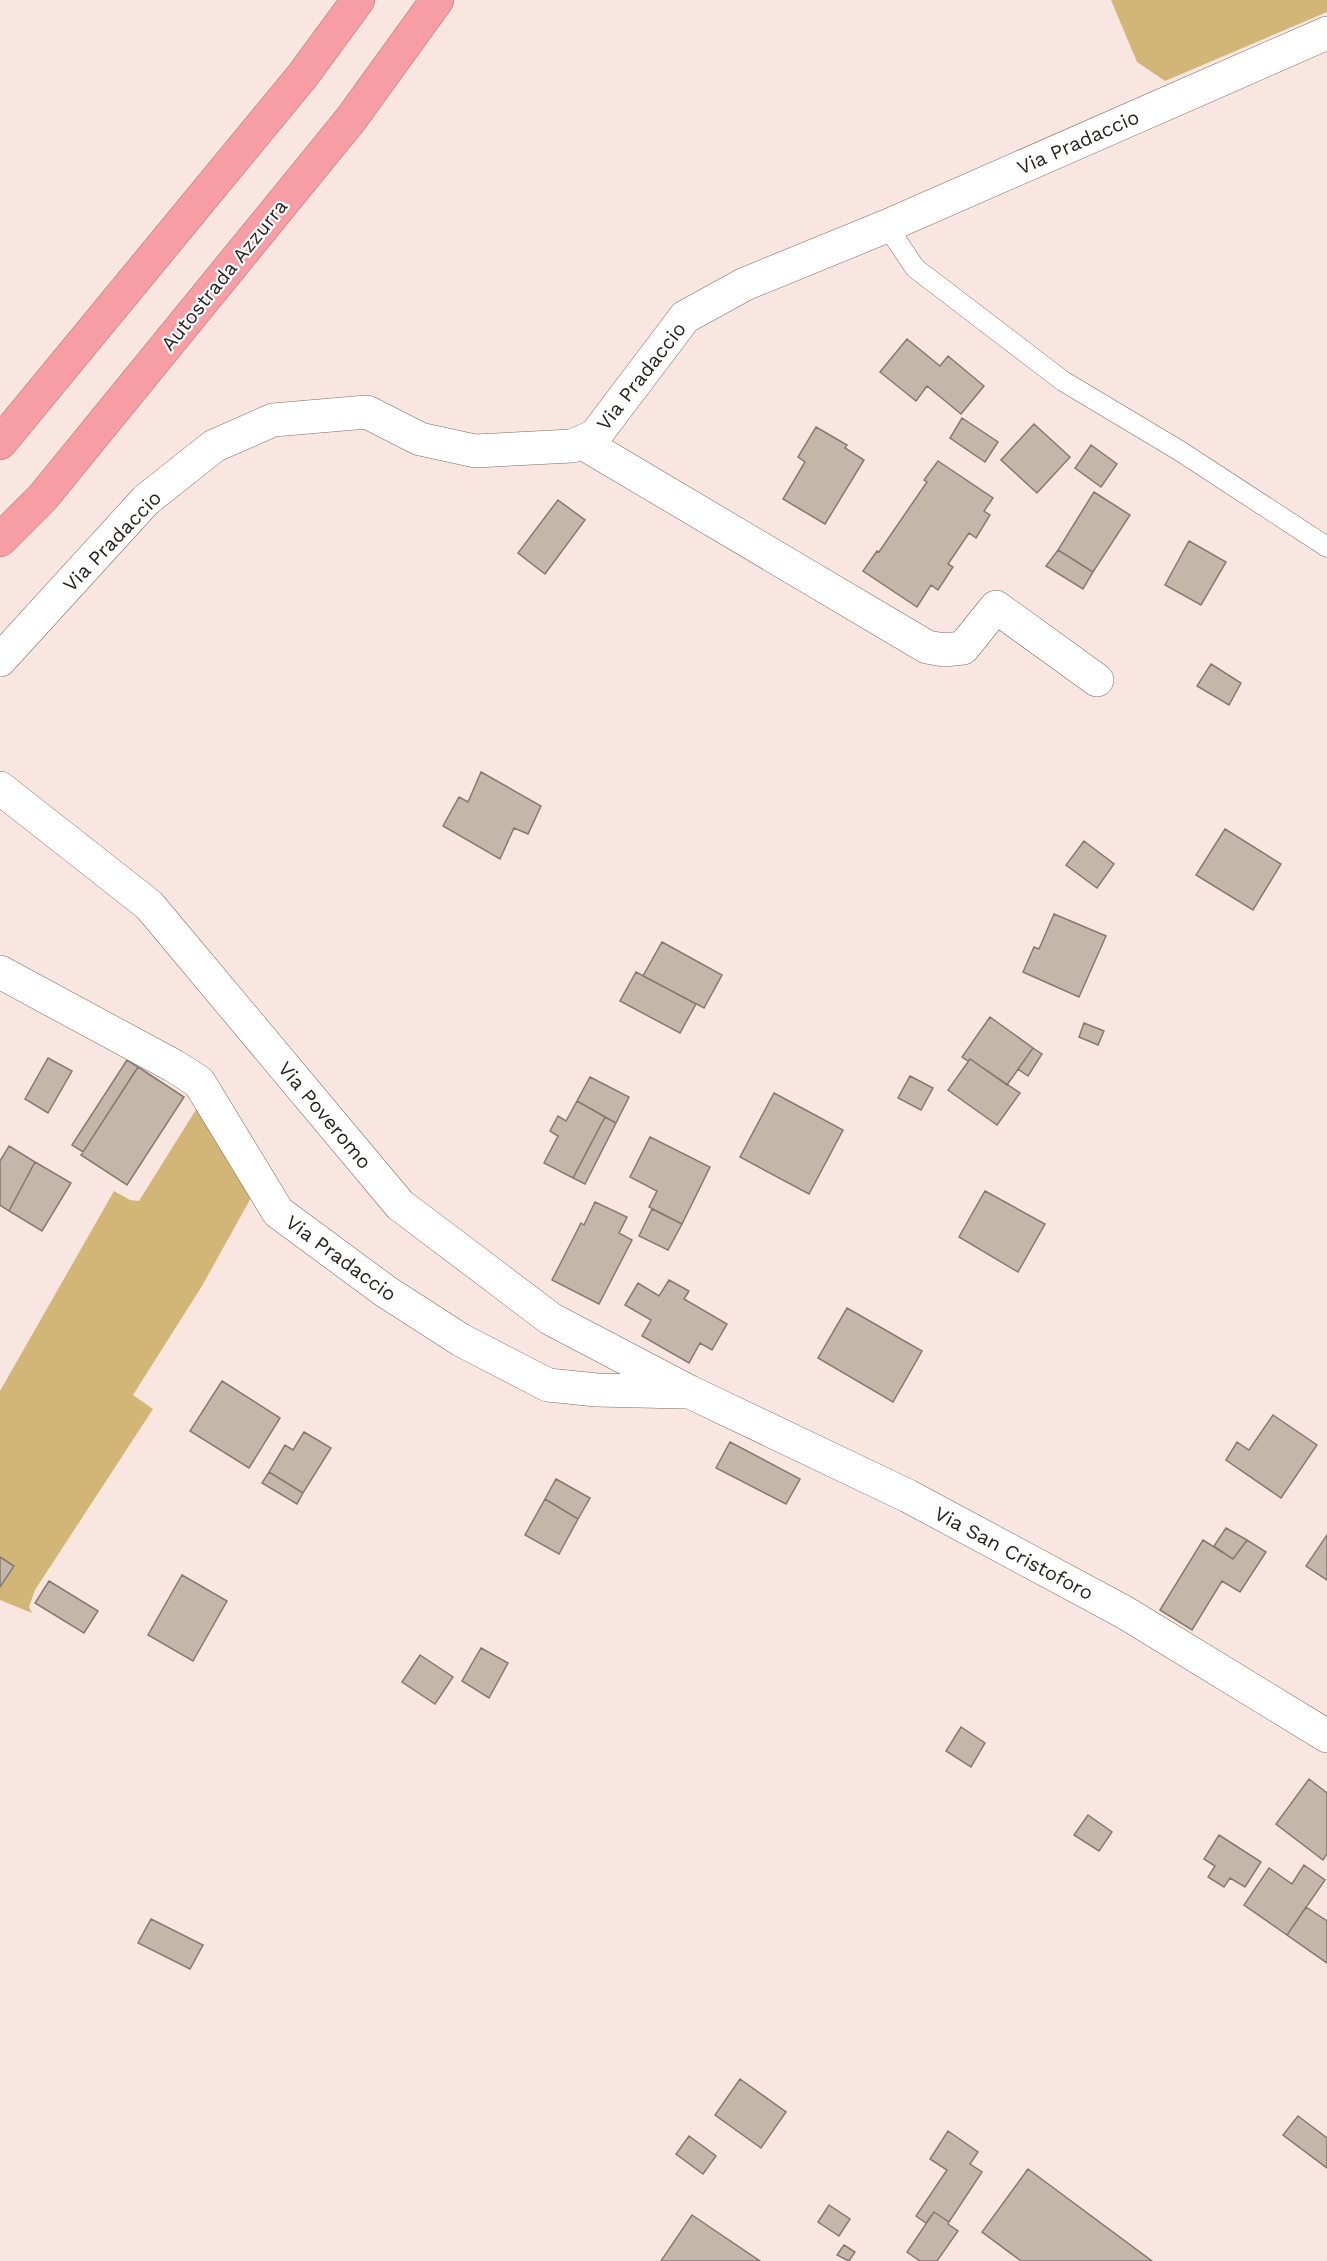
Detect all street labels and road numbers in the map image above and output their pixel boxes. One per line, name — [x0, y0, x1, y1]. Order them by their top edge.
street label: Via Pradaccio — [1013, 104, 1143, 180]
street label: Autostrada Azzurra — [156, 195, 292, 355]
street label: Via Pradaccio — [591, 317, 691, 435]
street label: Via Pradaccio — [58, 486, 166, 596]
street label: Via Poveromo — [273, 1056, 377, 1174]
street label: Via Pradaccio — [281, 1210, 401, 1306]
street label: Via San Cristoforo — [930, 1501, 1098, 1605]

